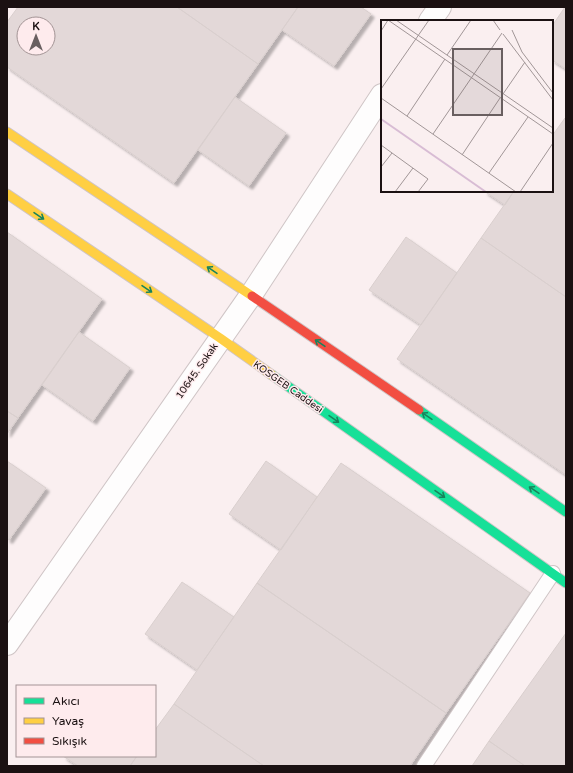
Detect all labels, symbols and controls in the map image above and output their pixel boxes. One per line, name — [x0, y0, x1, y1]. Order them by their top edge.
north arrow — [16, 16, 56, 56]
text: K — [32, 20, 40, 33]
inset map — [381, 20, 553, 192]
one-way arrow — [34, 212, 45, 220]
one-way arrow — [207, 266, 218, 274]
one-way arrow — [141, 285, 152, 293]
one-way arrow — [314, 339, 325, 347]
street label: 10645. Sokak — [173, 340, 221, 401]
street label: KOSGEB Caddesi — [251, 358, 325, 416]
one-way arrow — [421, 412, 432, 420]
one-way arrow — [328, 415, 339, 423]
one-way arrow — [529, 486, 540, 494]
one-way arrow — [435, 490, 446, 498]
legend — [16, 685, 156, 757]
text: Akıcı — [52, 694, 80, 708]
text: Yavaş — [52, 714, 84, 728]
text: Sıkışık — [52, 734, 88, 748]

